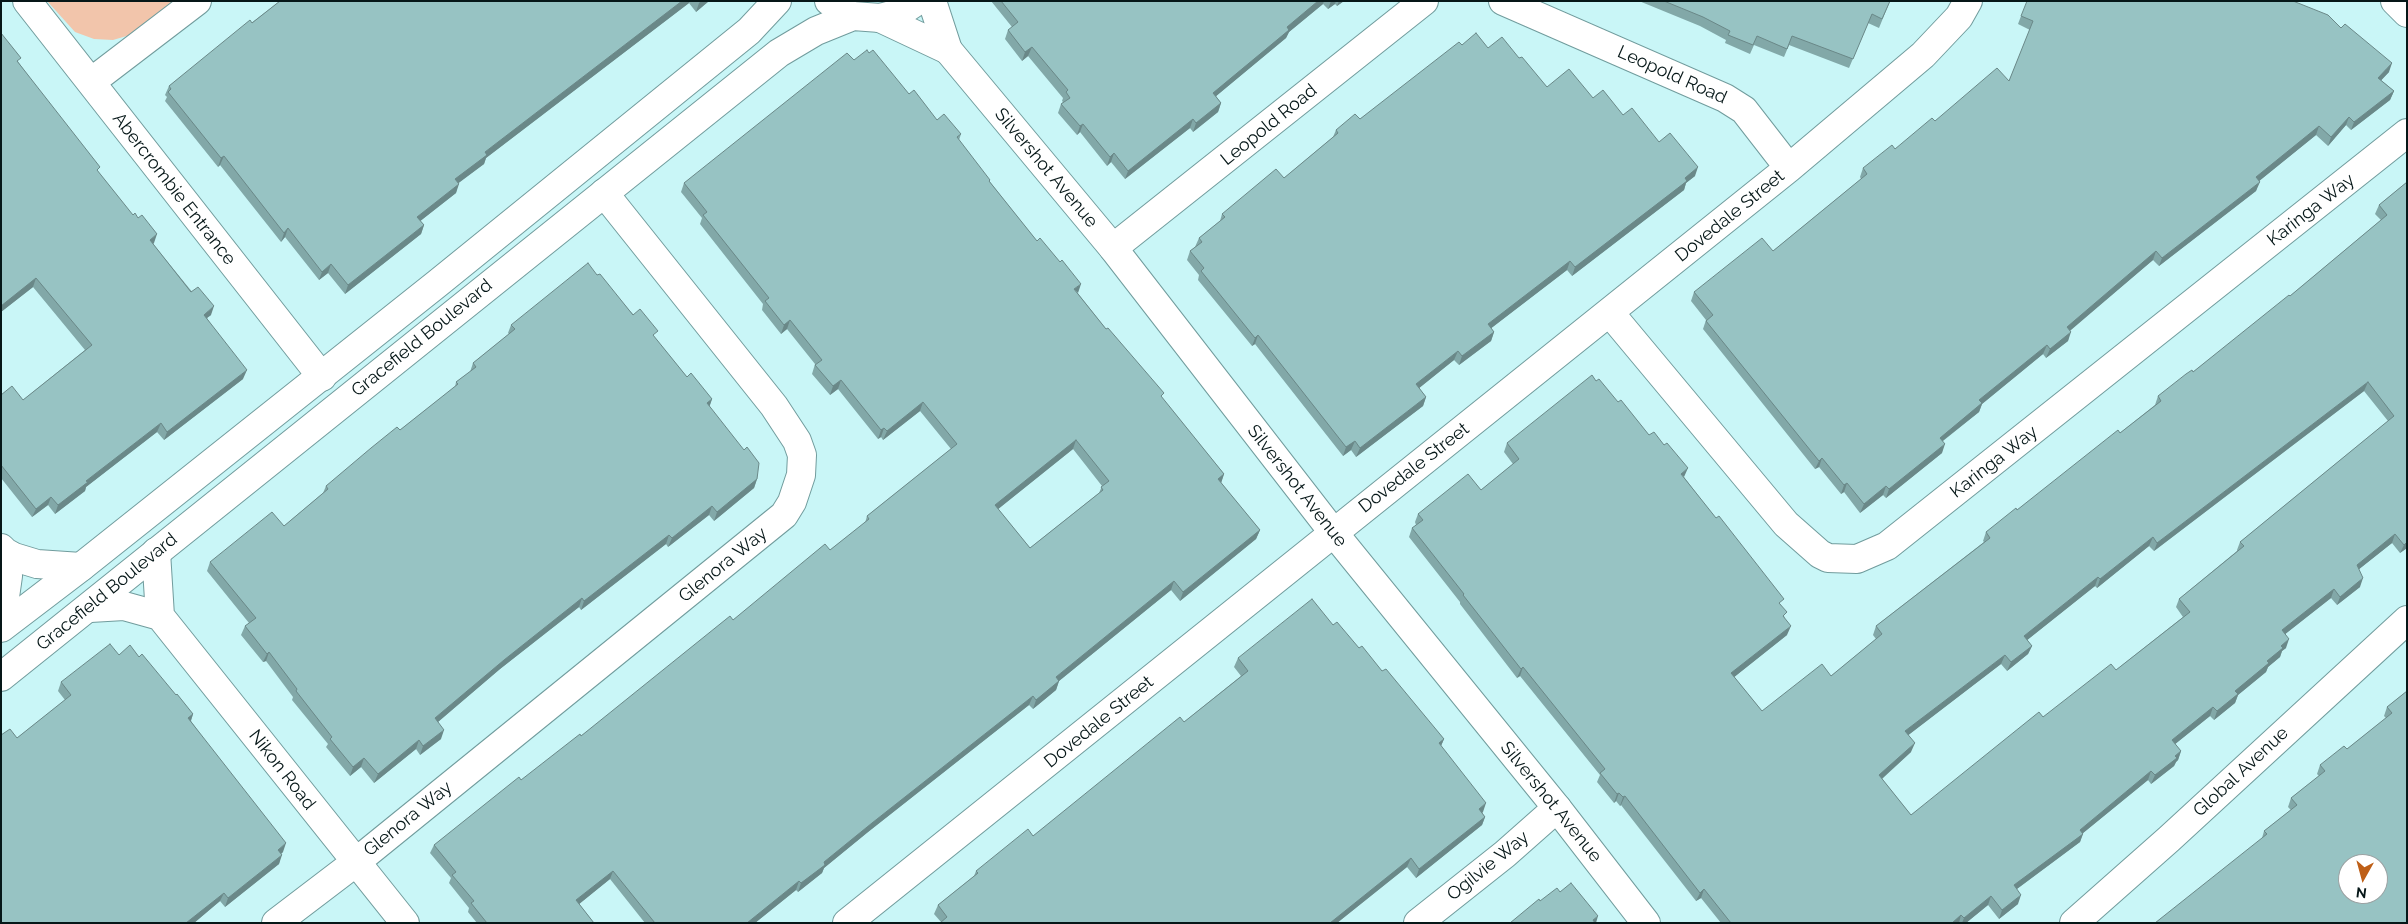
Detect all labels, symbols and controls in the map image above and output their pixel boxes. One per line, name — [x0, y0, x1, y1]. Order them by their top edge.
street label: Leopold Road — [1614, 41, 1730, 109]
street label: Leopold Road — [1217, 80, 1321, 170]
street label: Silvershot Avenue — [990, 104, 1102, 232]
street label: Abercrombie Entrance — [108, 108, 240, 270]
street label: Dovedale Street — [1671, 165, 1789, 267]
street label: Karinga Way — [2263, 169, 2359, 251]
street label: Gracefield Boulevard — [347, 275, 497, 401]
street label: Dovedale Street — [1355, 418, 1473, 518]
street label: Silvershot Avenue — [1243, 421, 1351, 551]
street label: Karinga Way — [1946, 421, 2042, 503]
street label: Glenora Way — [674, 523, 772, 607]
street label: Gracefield Boulevard — [32, 529, 182, 655]
street label: Dovedale Street — [1040, 671, 1158, 773]
street label: Global Avenue — [2189, 722, 2293, 822]
street label: Nikon Road — [244, 726, 320, 814]
street label: Silvershot Avenue — [1496, 737, 1606, 867]
street label: Glenora Way — [359, 777, 457, 861]
street label: Ogilvie Way — [1443, 826, 1533, 906]
north arrow — [2338, 854, 2388, 904]
text: N — [2355, 884, 2368, 901]

